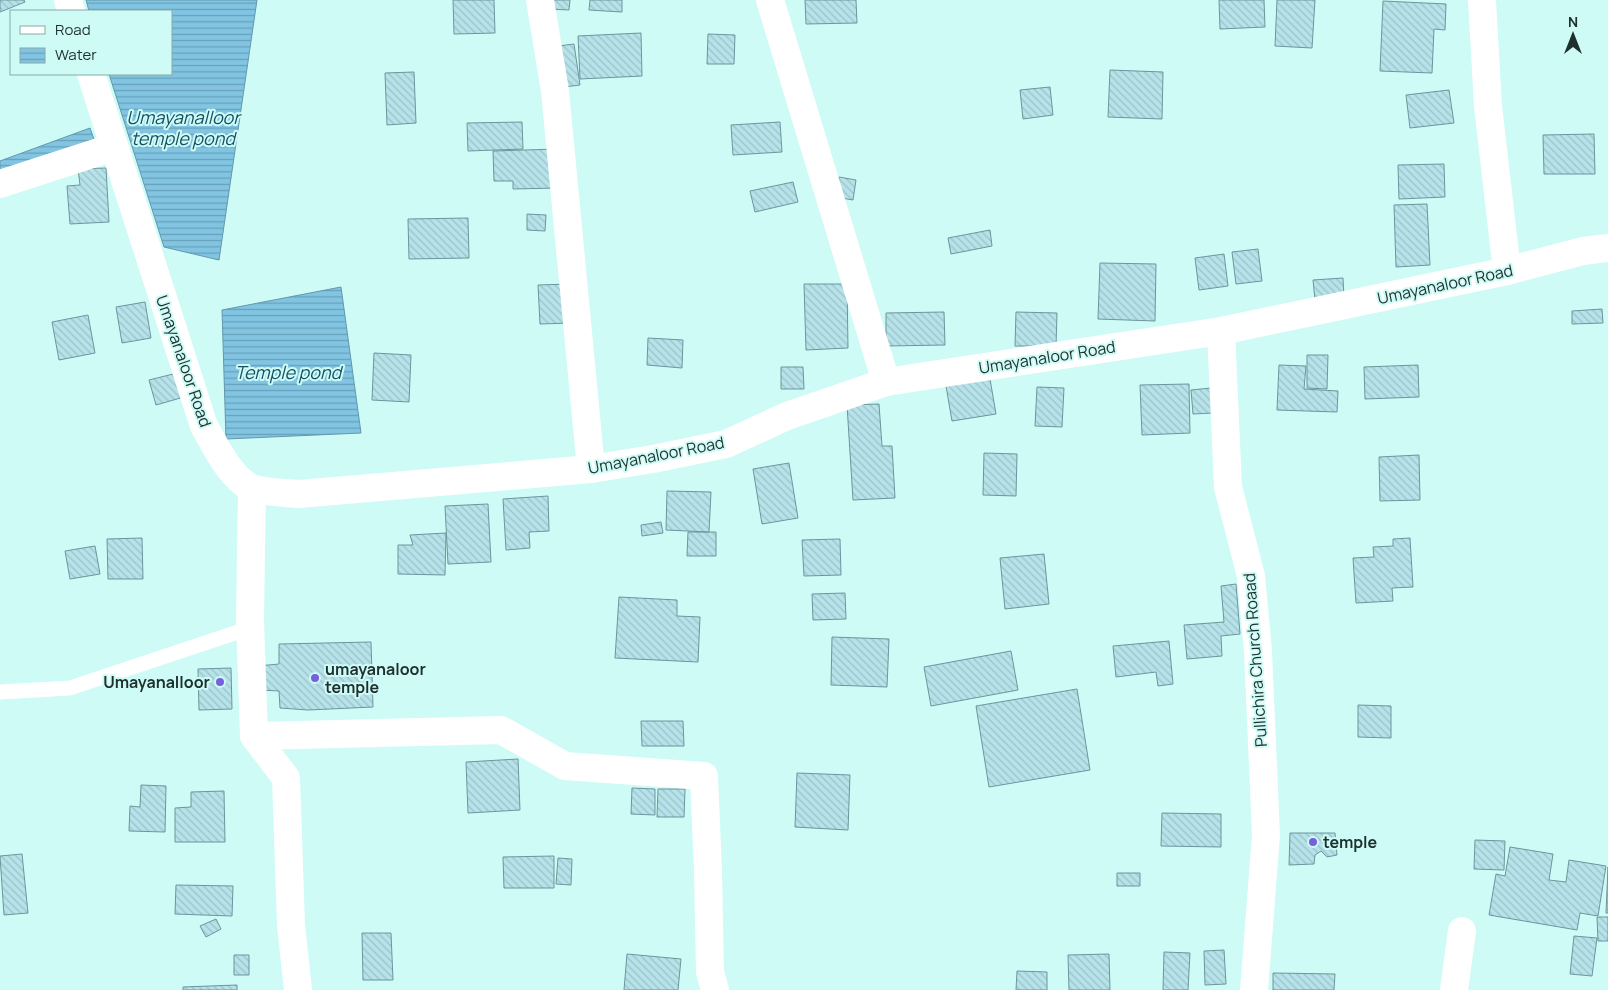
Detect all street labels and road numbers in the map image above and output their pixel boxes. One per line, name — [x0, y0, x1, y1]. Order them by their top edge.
street label: Umayanaloor Road — [1375, 259, 1515, 309]
street label: Umayanaloor Road — [151, 292, 217, 430]
street label: Umayanaloor Road — [977, 335, 1117, 379]
street label: Umayanaloor Road — [586, 431, 726, 479]
street label: Pullichira Church Roaad — [1238, 572, 1272, 748]

